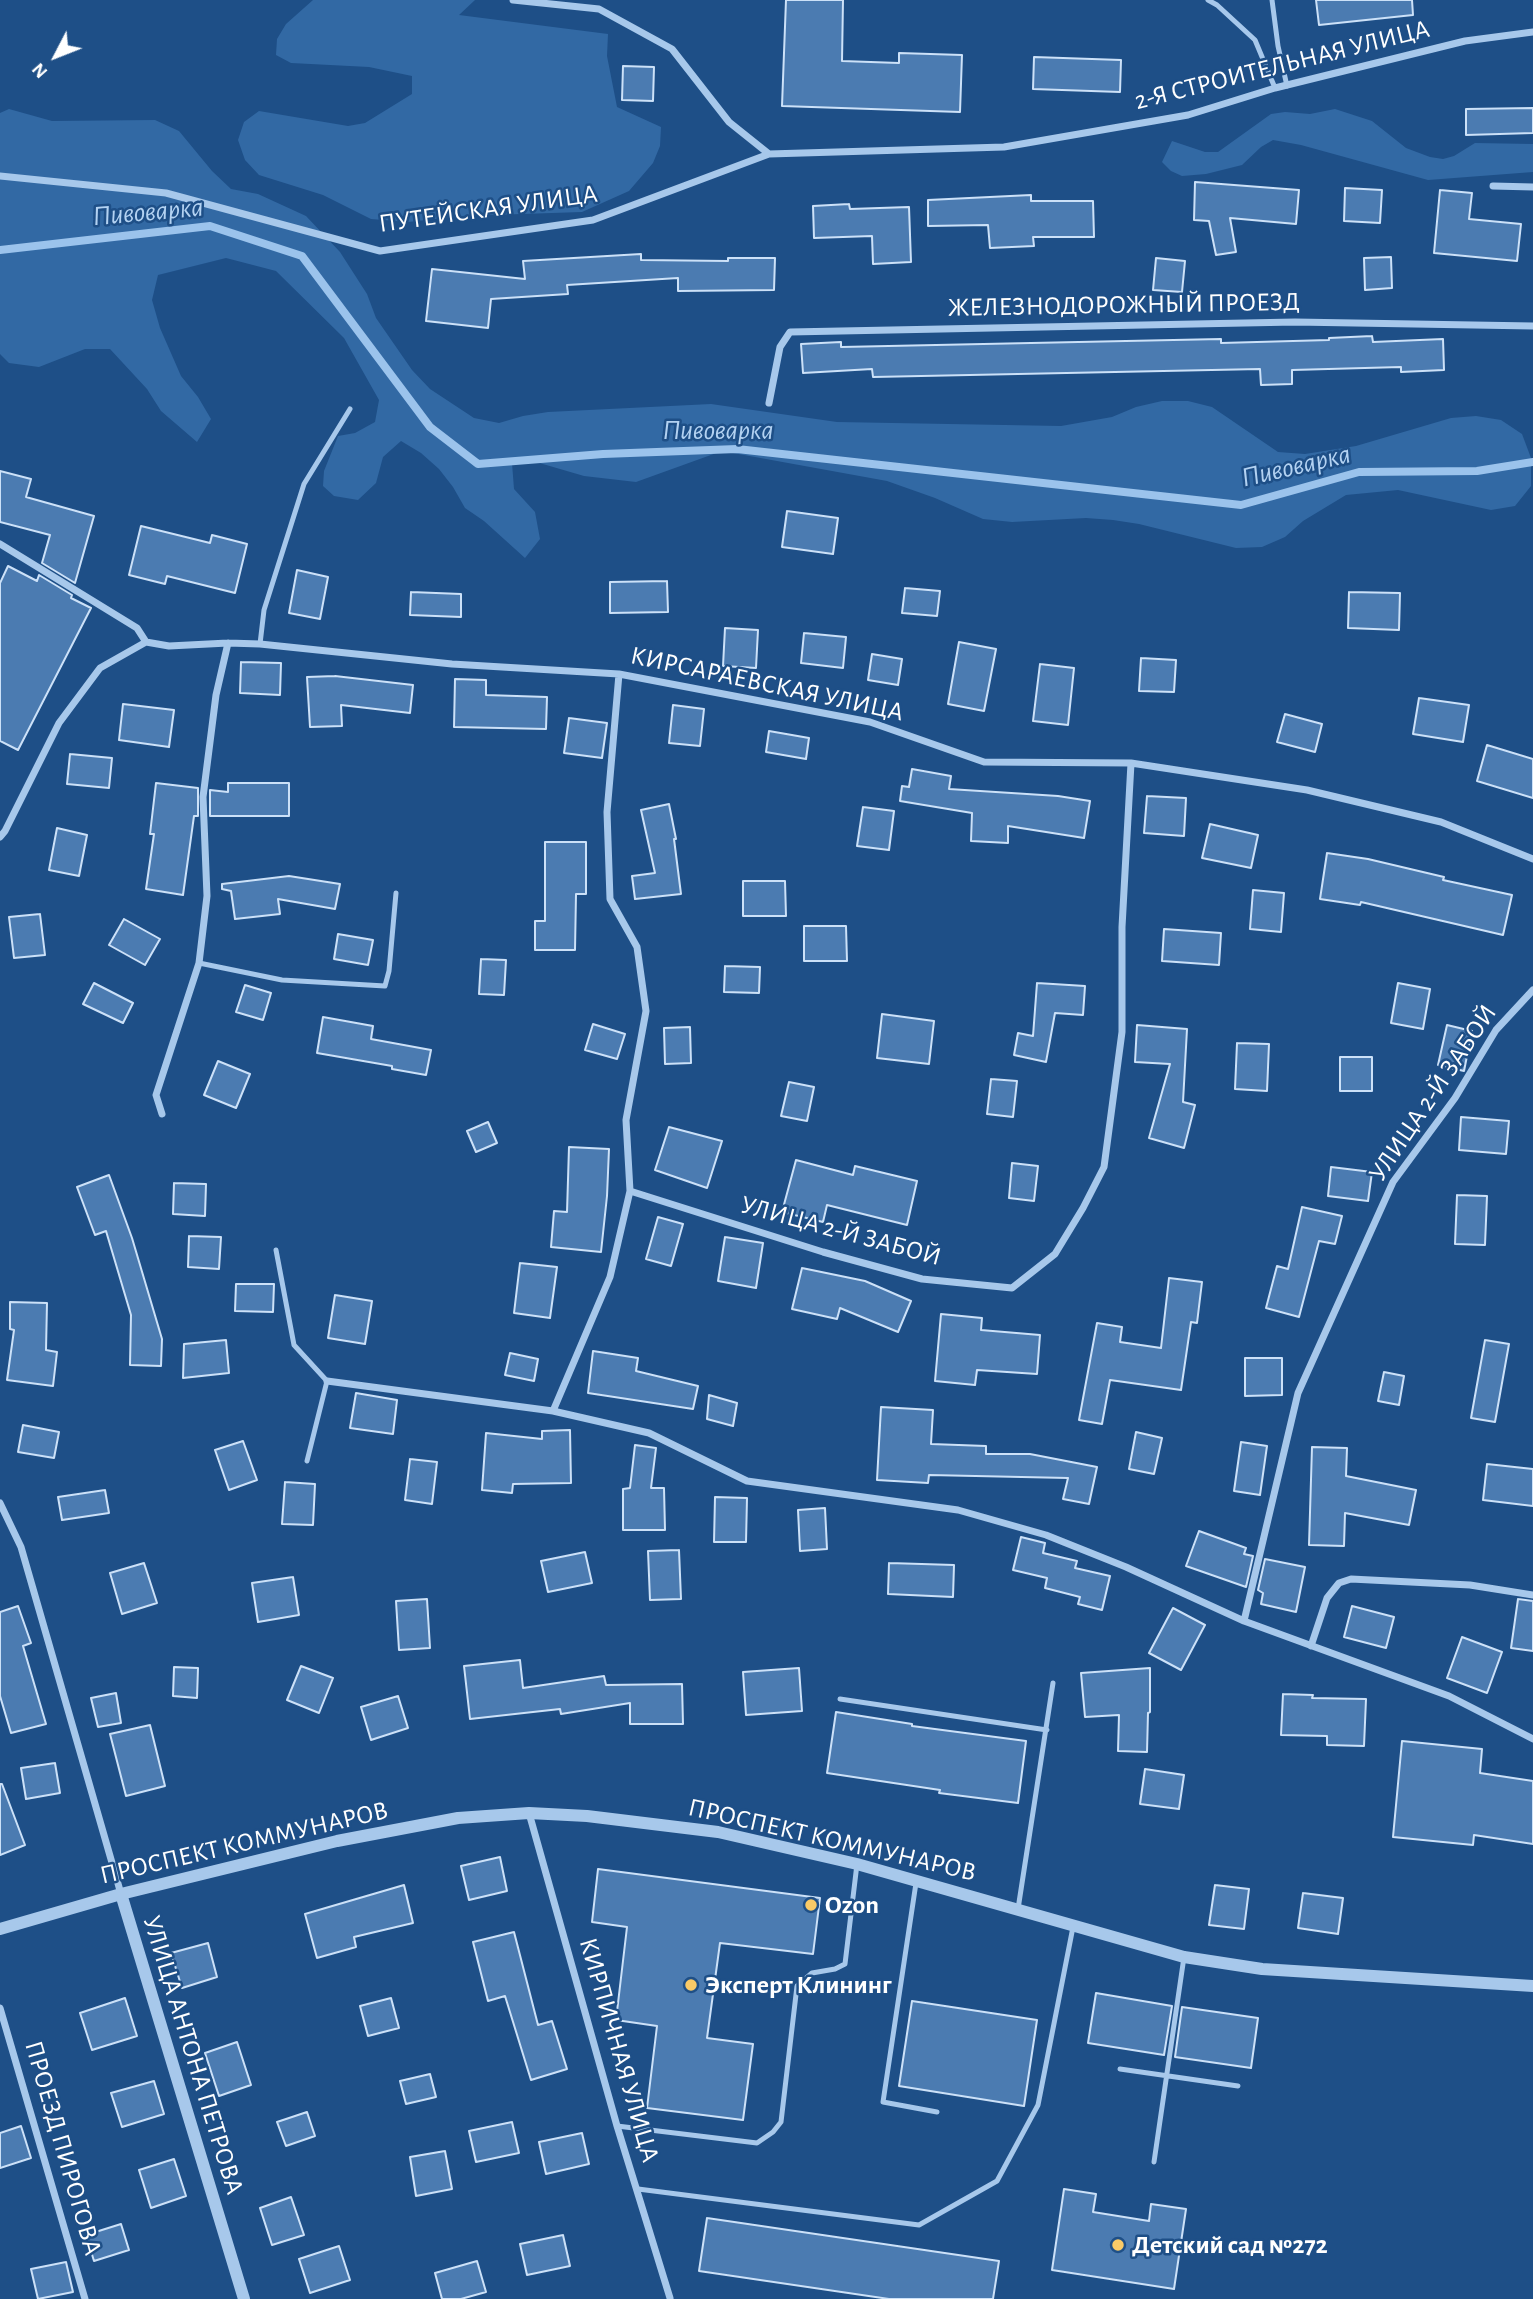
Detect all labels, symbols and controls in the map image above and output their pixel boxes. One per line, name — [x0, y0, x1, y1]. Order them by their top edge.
street label: 2-Я СТРОИТЕЛЬНАЯ УЛИЦА — [1131, 13, 1433, 117]
north arrow — [21, 21, 91, 91]
text: N — [29, 59, 52, 82]
street label: ПУТЕЙСКАЯ УЛИЦА — [377, 178, 599, 240]
water label: Пивоварка — [91, 190, 205, 234]
street label: ЖЕЛЕЗНОДОРОЖНЫЙ ПРОЕЗД — [948, 286, 1300, 324]
water label: Пивоварка — [662, 414, 774, 448]
water label: Пивоварка — [1238, 437, 1354, 495]
street label: КИРСАРАЕВСКАЯ УЛИЦА — [628, 640, 906, 728]
street label: УЛИЦА 2-Й ЗАБОЙ — [1362, 999, 1504, 1187]
street label: УЛИЦА 2-Й ЗАБОЙ — [737, 1189, 945, 1273]
street label: ПРОСПЕКТ КОММУНАРОВ — [685, 1792, 979, 1888]
street label: ПРОСПЕКТ КОММУНАРОВ — [97, 1795, 391, 1891]
place label: Ozon — [825, 1889, 879, 1921]
marker: Ozon — [803, 1897, 819, 1913]
street label: УЛИЦА АНТОНА ПЕТРОВА — [136, 1912, 250, 2198]
street label: КИРПИЧНАЯ УЛИЦА — [572, 1934, 666, 2166]
place label: Эксперт Клининг — [705, 1969, 891, 2001]
marker: Эксперт Клининг — [683, 1977, 699, 1993]
street label: ПРОЕЗД ПИРОГОВА — [17, 2037, 109, 2259]
place label: Детский сад №272 — [1132, 2229, 1328, 2261]
marker: Детский сад №272 — [1110, 2237, 1126, 2253]

